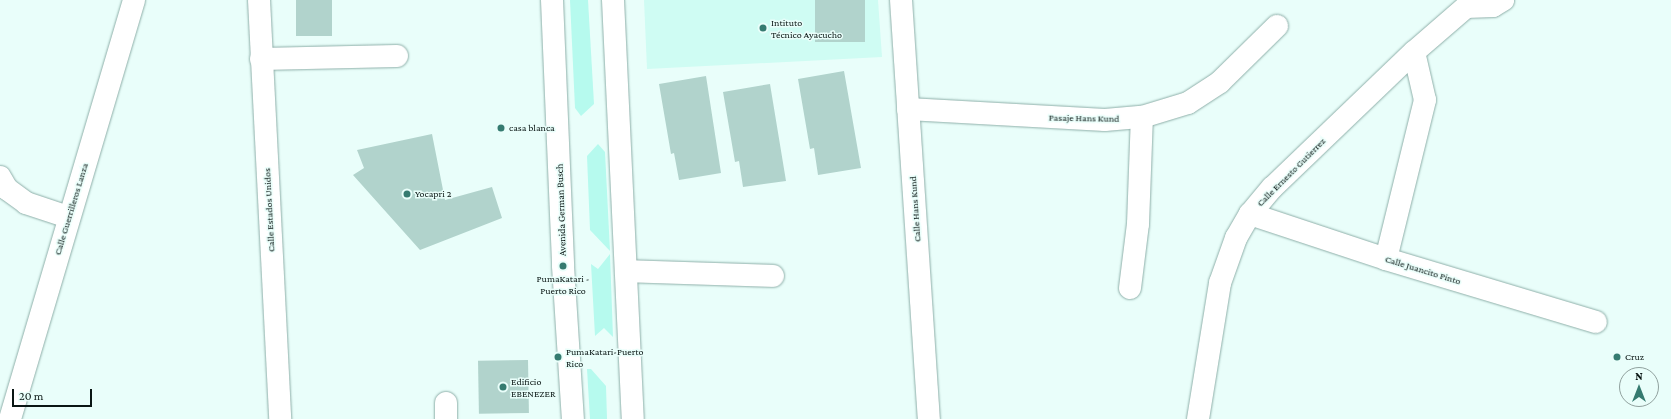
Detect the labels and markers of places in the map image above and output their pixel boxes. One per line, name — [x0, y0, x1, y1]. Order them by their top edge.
place label: Intituto Técnico Ayacucho — [771, 16, 842, 40]
marker: Intituto Técnico Ayacucho — [758, 23, 768, 33]
place label: casa blanca — [509, 122, 555, 134]
marker: casa blanca — [496, 123, 506, 133]
place label: Yocapri 2 — [415, 188, 451, 200]
marker: Yocapri 2 — [402, 189, 412, 199]
marker: PumaKatari - Puerto Rico — [558, 261, 568, 271]
place label: PumaKatari - Puerto Rico — [537, 272, 589, 296]
place label: PumaKatari-Puerto Rico — [566, 345, 643, 368]
place label: Cruz — [1625, 351, 1644, 363]
marker: PumaKatari-Puerto Rico — [553, 352, 563, 362]
marker: Cruz — [1612, 352, 1622, 362]
place label: Edificio EBENEZER — [511, 375, 555, 398]
marker: Edificio EBENEZER — [498, 382, 508, 392]

